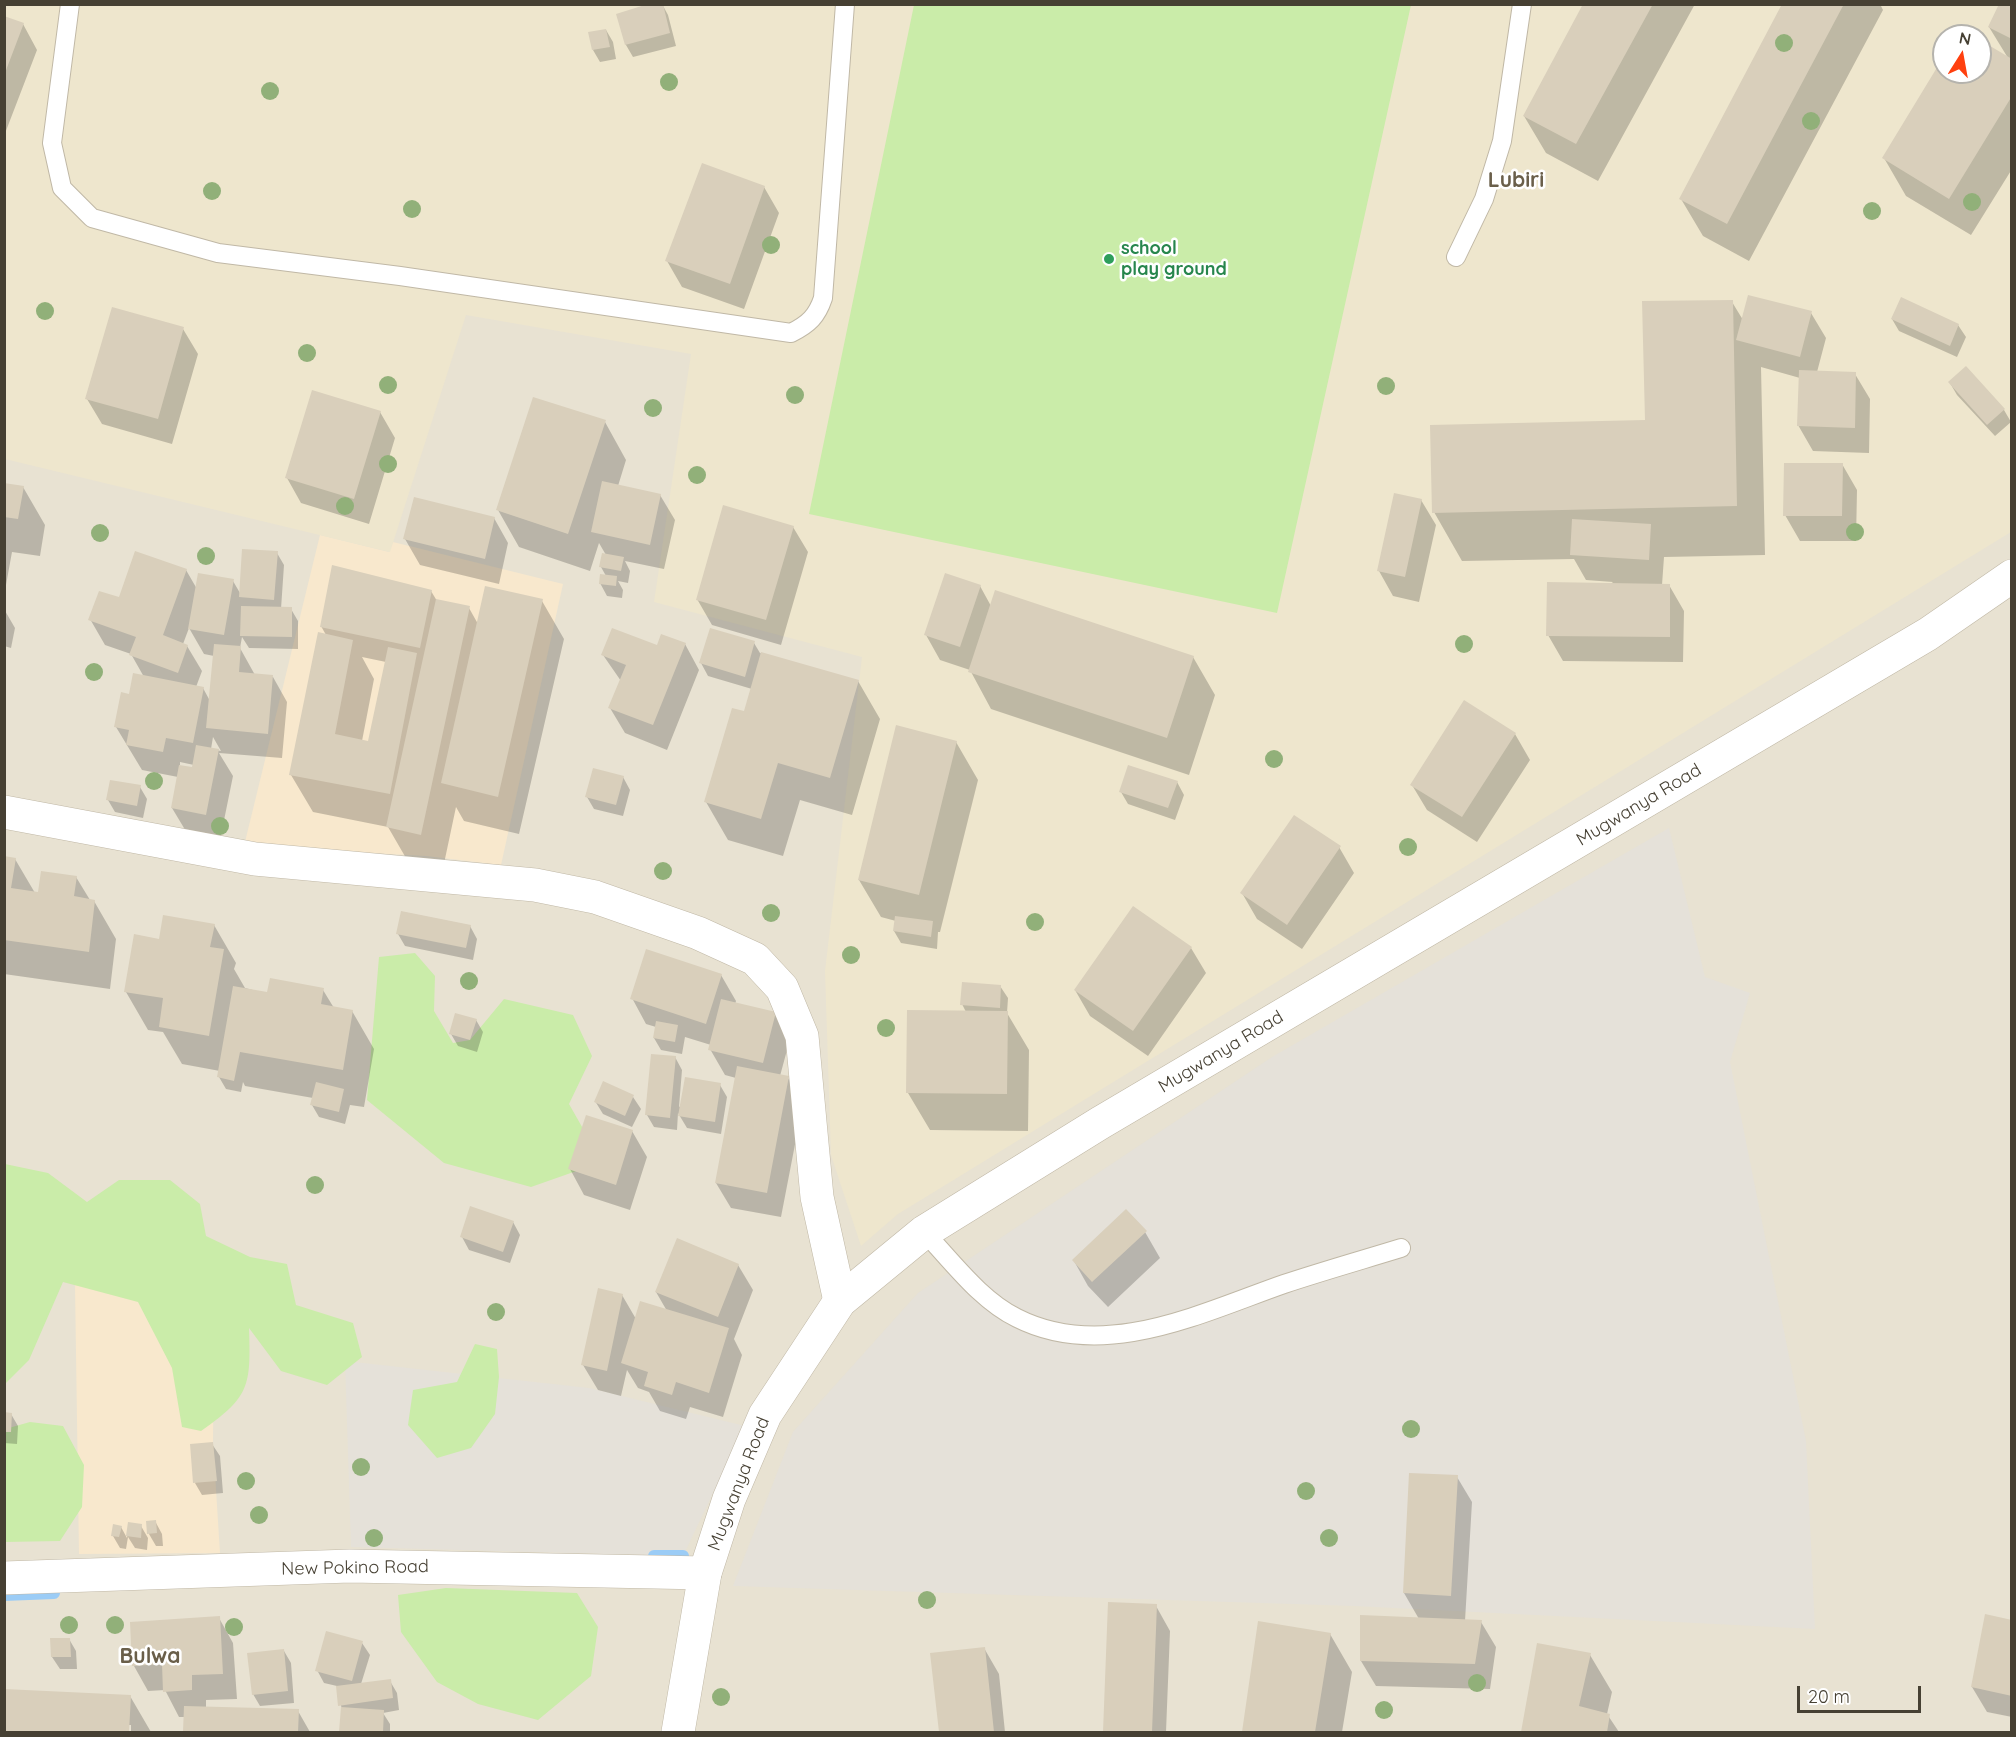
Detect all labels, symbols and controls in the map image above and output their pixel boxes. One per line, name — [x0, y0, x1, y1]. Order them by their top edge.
north arrow — [1932, 24, 1992, 84]
text: N — [1957, 27, 1973, 49]
district label: Lubiri — [1488, 168, 1544, 194]
place label: school play ground — [1121, 238, 1227, 280]
marker: school play ground — [1102, 252, 1116, 266]
street label: Mugwanya Road — [1573, 759, 1705, 851]
street label: Mugwanya Road — [1155, 1006, 1287, 1098]
street label: Mugwanya Road — [704, 1414, 774, 1554]
street label: New Pokino Road — [281, 1556, 429, 1580]
district label: Bulwa — [120, 1644, 180, 1670]
scale bar — [1800, 1674, 1924, 1712]
text: 20 m — [1808, 1685, 1850, 1708]

